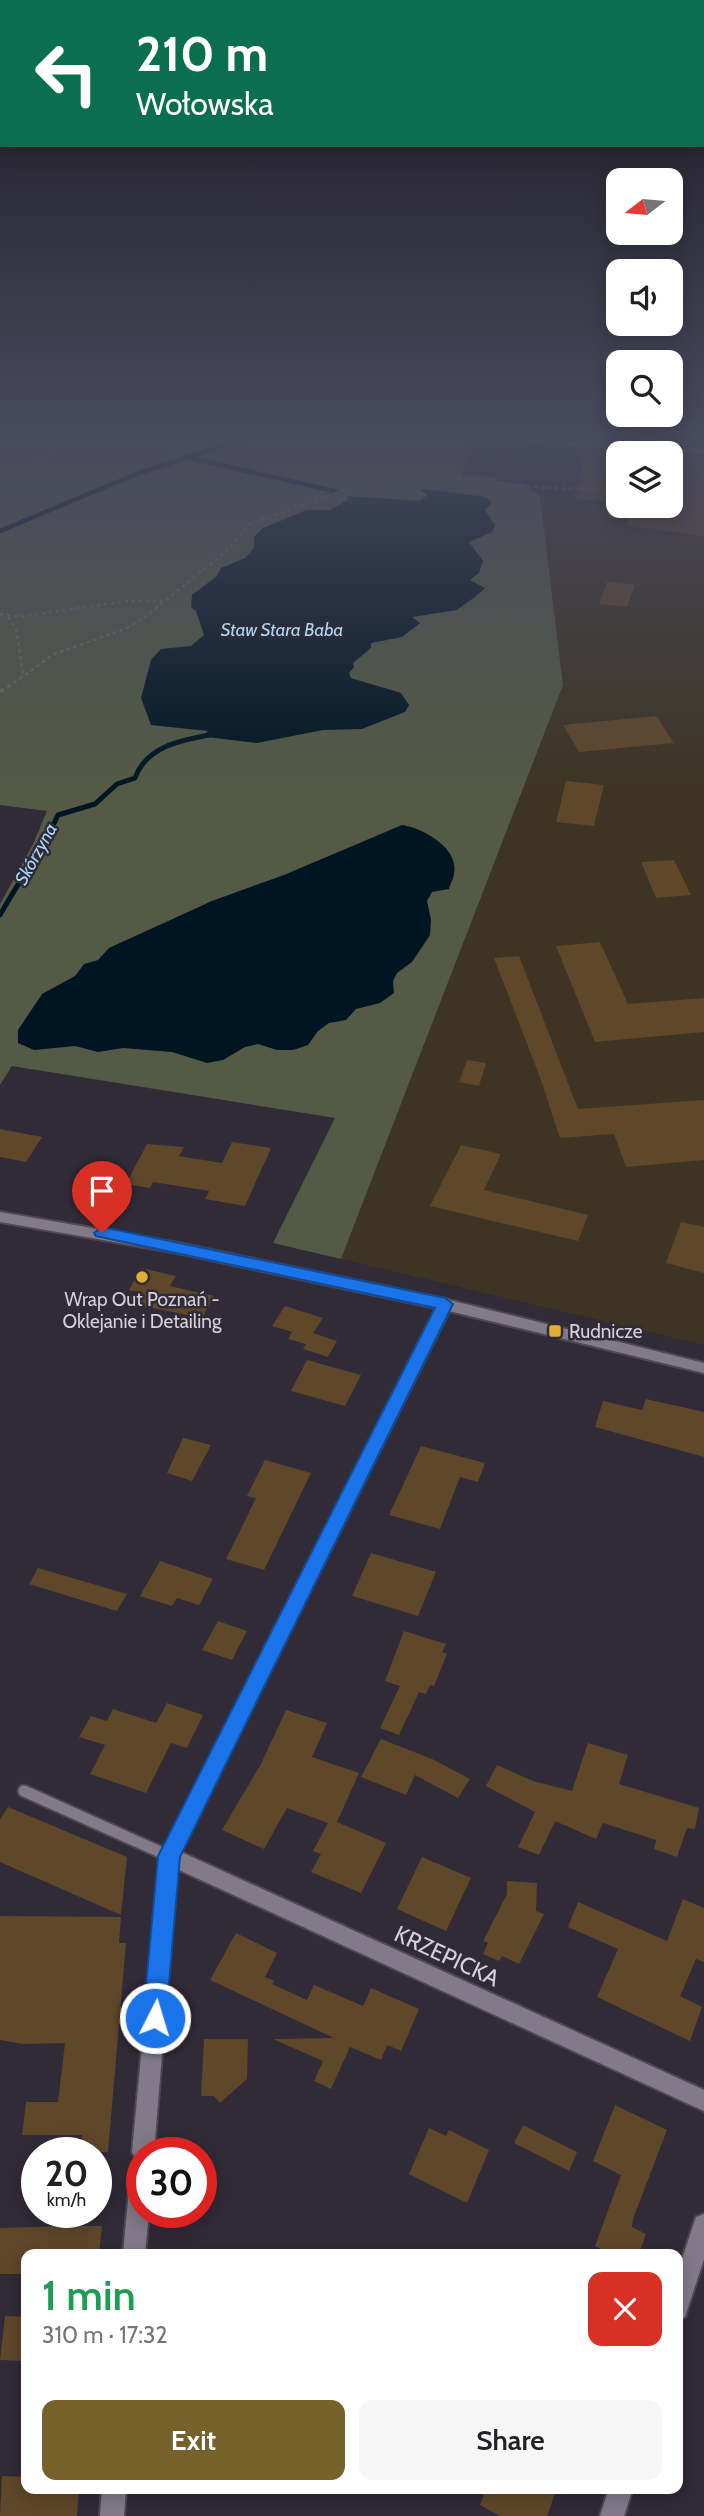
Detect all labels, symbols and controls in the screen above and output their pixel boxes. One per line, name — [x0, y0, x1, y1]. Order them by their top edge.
text: 210 m — [136, 24, 268, 83]
icon: left — [21, 28, 112, 119]
text: Wołowska — [136, 84, 274, 123]
north arrow — [606, 168, 682, 245]
map controls — [606, 168, 683, 518]
button: sound — [606, 259, 683, 336]
button: search — [606, 350, 683, 427]
button: layers — [606, 441, 683, 518]
water label: Staw Stara Baba — [221, 619, 343, 641]
water label: Skórzyna — [10, 819, 62, 889]
pin — [72, 1161, 132, 1233]
icon: arrive — [83, 1172, 121, 1210]
marker: Wrap Out Poznań - Oklejanie i Detailing — [134, 1269, 150, 1285]
place label: Wrap Out Poznań - Oklejanie i Detailing — [63, 1288, 222, 1333]
place label: Rudnicze — [569, 1320, 643, 1343]
marker: Rudnicze — [547, 1323, 563, 1339]
street label: KRZEPICKA — [390, 1920, 504, 1992]
position arrow — [118, 1981, 192, 2055]
speed limit sign: 30 — [126, 2137, 217, 2228]
text: 20 — [45, 2152, 88, 2195]
text: km/h — [47, 2189, 86, 2211]
text: 1 min — [42, 2269, 136, 2321]
button: close — [588, 2272, 662, 2346]
text: 310 m · 17:32 — [42, 2321, 168, 2349]
button: Exit — [42, 2400, 345, 2480]
button: Share — [359, 2400, 662, 2480]

